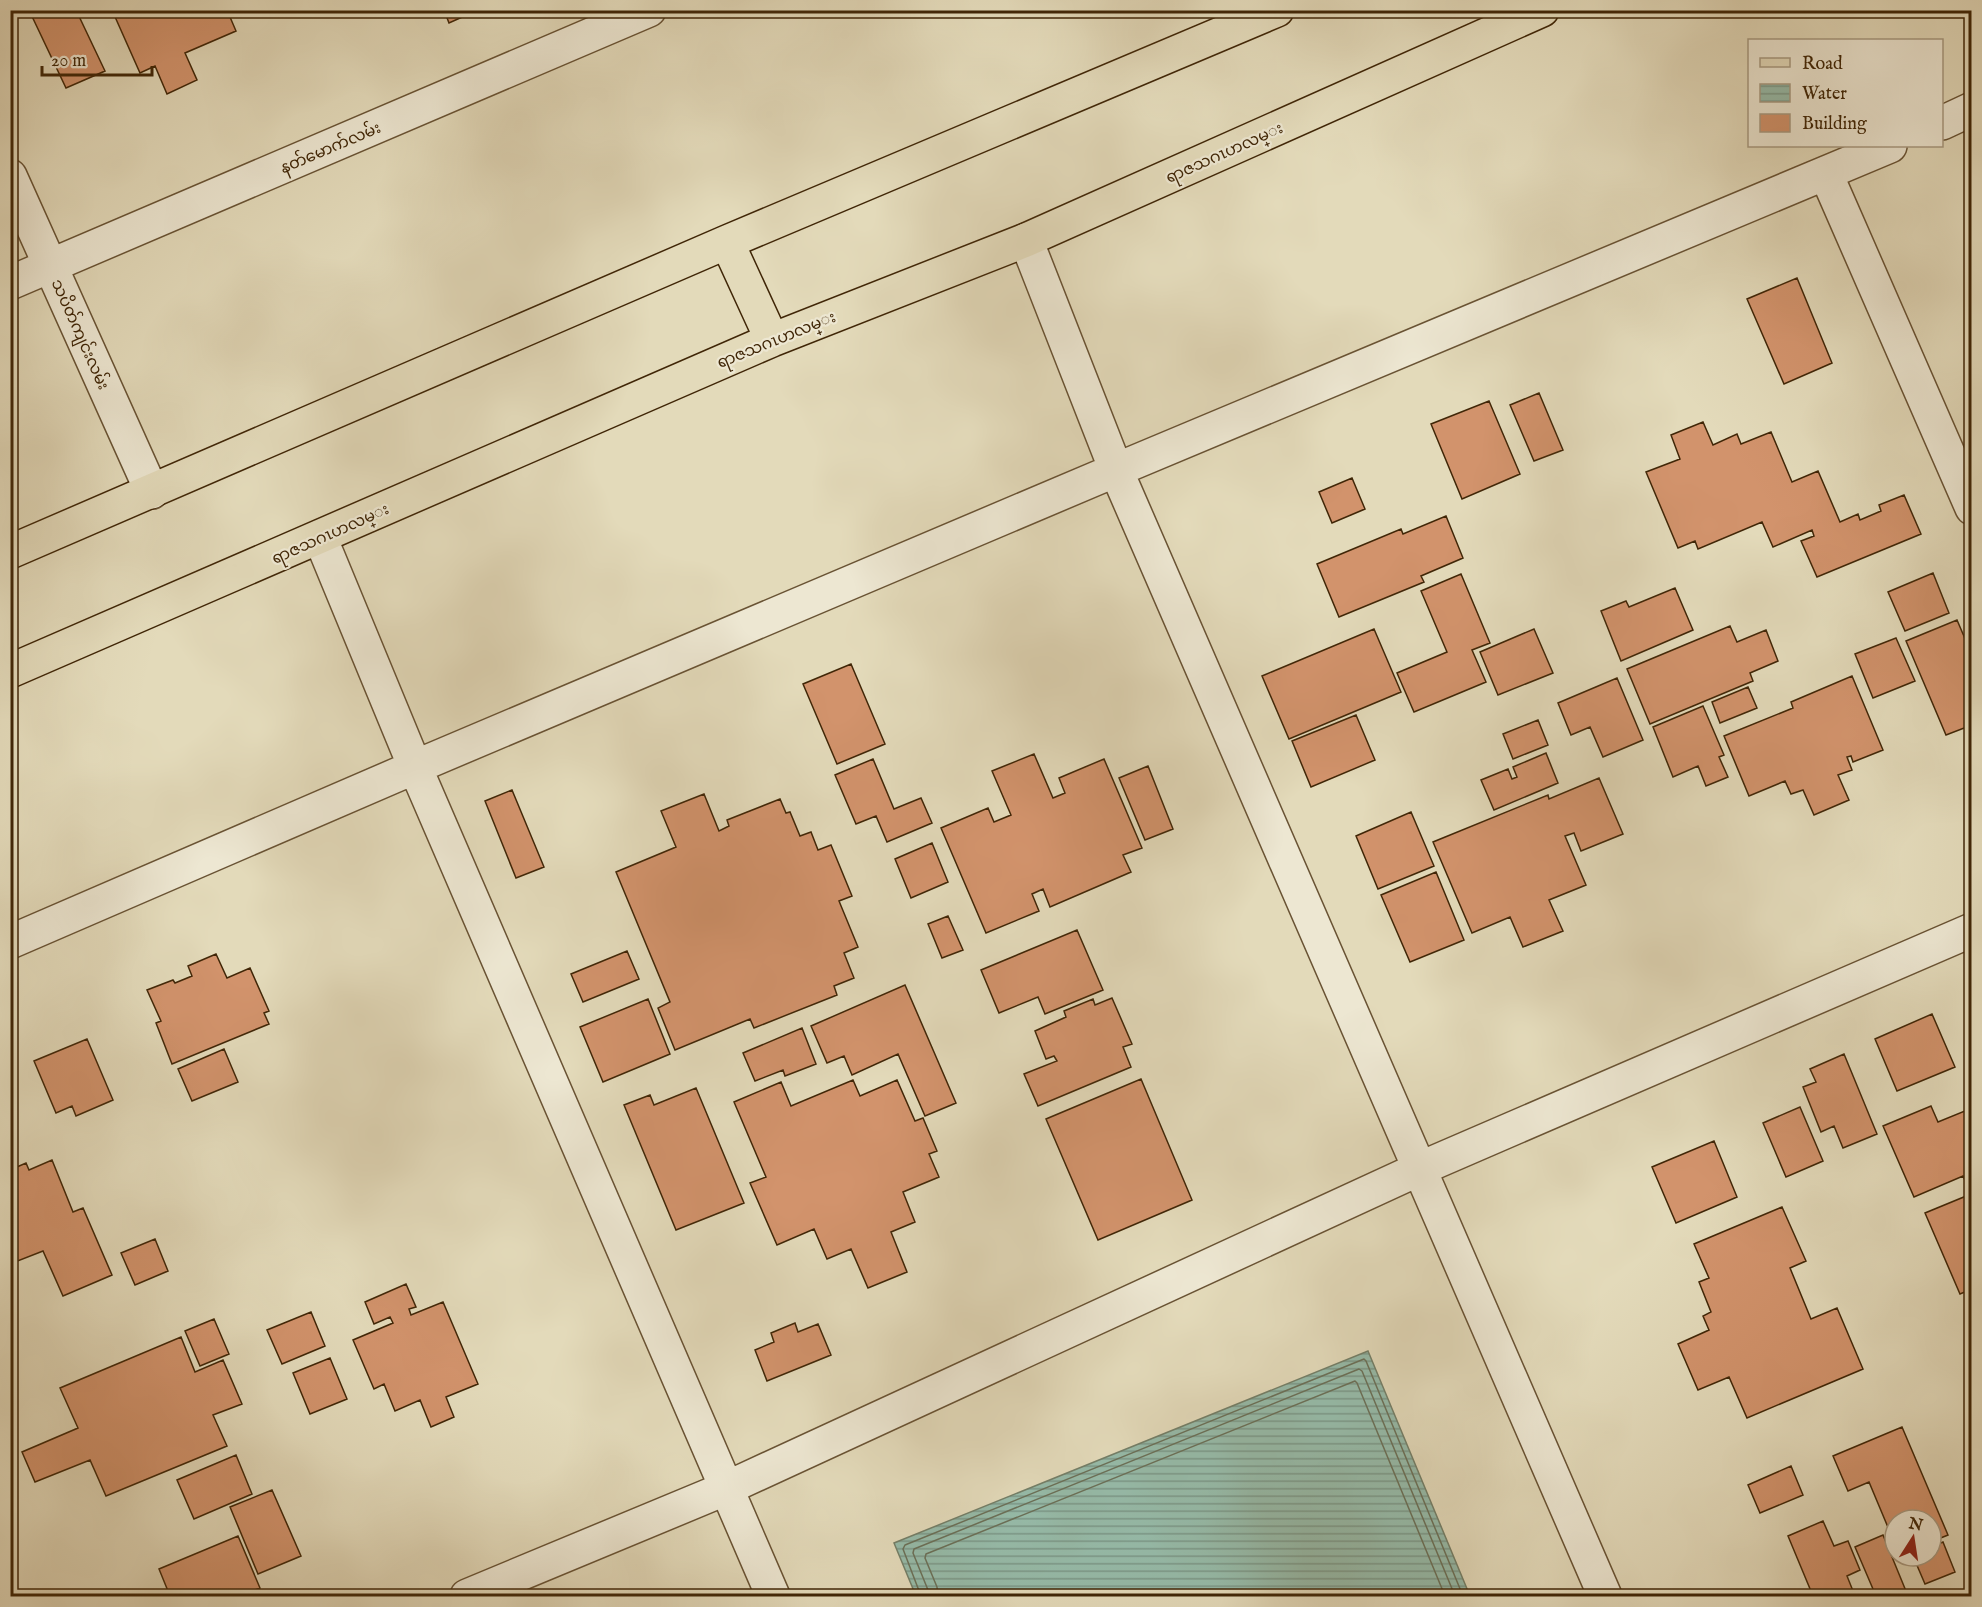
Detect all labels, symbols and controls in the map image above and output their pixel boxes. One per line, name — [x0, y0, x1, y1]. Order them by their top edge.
scale bar — [42, 39, 152, 77]
legend — [1748, 39, 1943, 147]
text: 20 m — [51, 50, 86, 73]
text: Road — [1802, 53, 1843, 76]
text: Water — [1802, 83, 1847, 106]
text: Building — [1802, 113, 1867, 136]
street label: နတ်မောက်လမ်း — [276, 116, 385, 181]
street label: ရာဇသဂၤဟလမ္း — [1163, 119, 1287, 190]
street label: သပိတ်ကျင်းလမ်း — [44, 275, 115, 394]
street label: ရာဇသဂၤဟလမ္း — [714, 308, 840, 376]
street label: ရာဇသဂၤဟလမ္း — [269, 500, 393, 571]
north arrow — [1883, 1508, 1943, 1568]
text: N — [1906, 1514, 1925, 1537]

